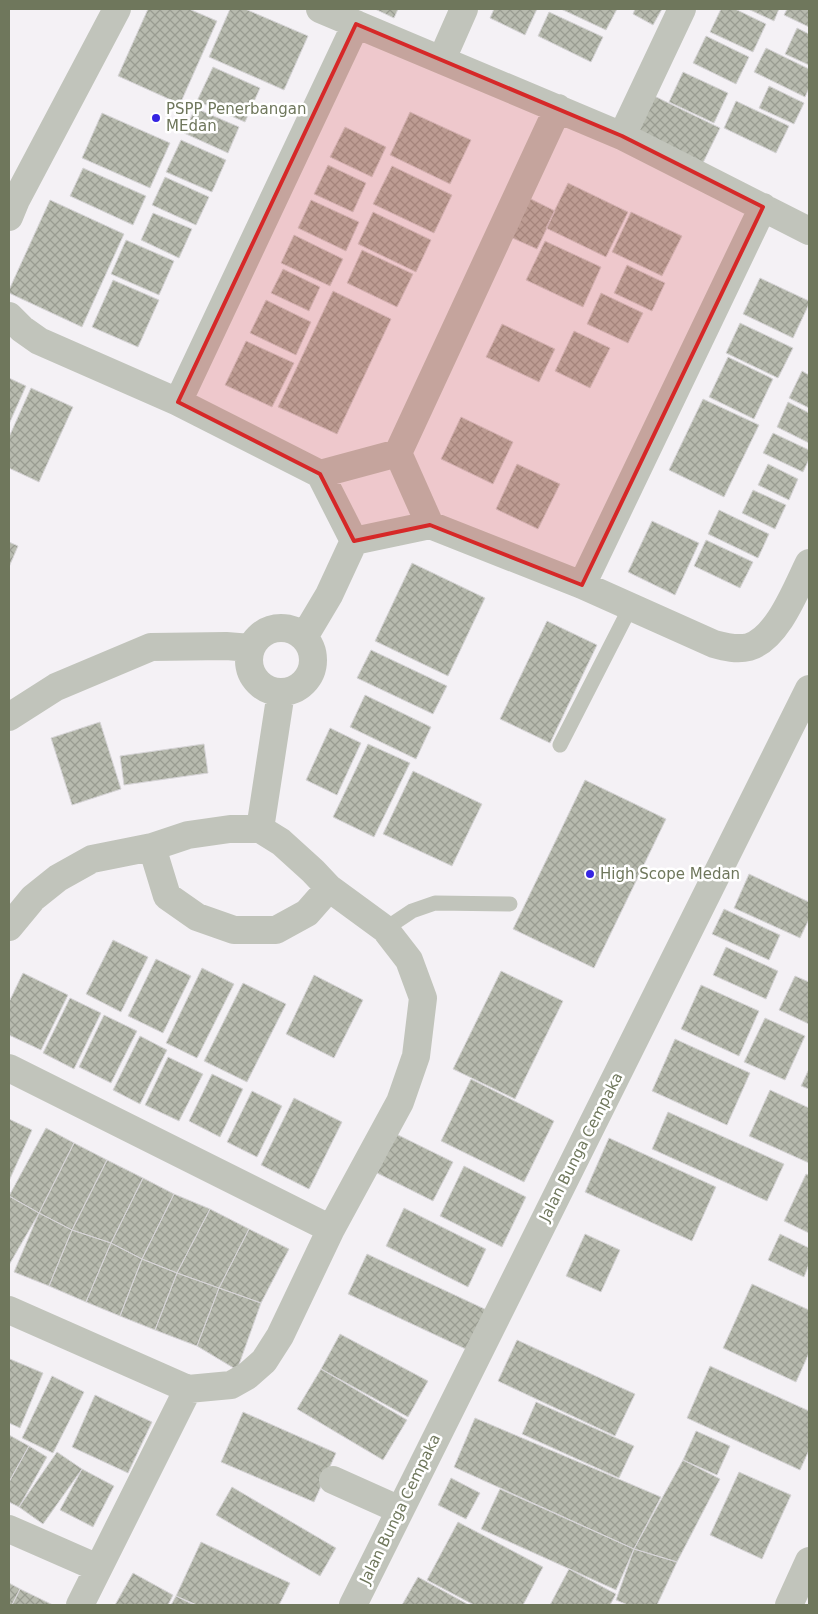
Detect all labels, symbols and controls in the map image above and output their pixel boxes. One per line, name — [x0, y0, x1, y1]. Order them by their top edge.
place label: PSPP Penerbangan MEdan — [166, 100, 307, 135]
marker: PSPP Penerbangan MEdan — [150, 112, 162, 124]
place label: High Scope Medan — [600, 865, 740, 883]
marker: High Scope Medan — [584, 868, 596, 880]
street label: Jalan Bunga Cempaka — [535, 1070, 626, 1225]
street label: Jalan Bunga Cempaka — [355, 1431, 444, 1588]

